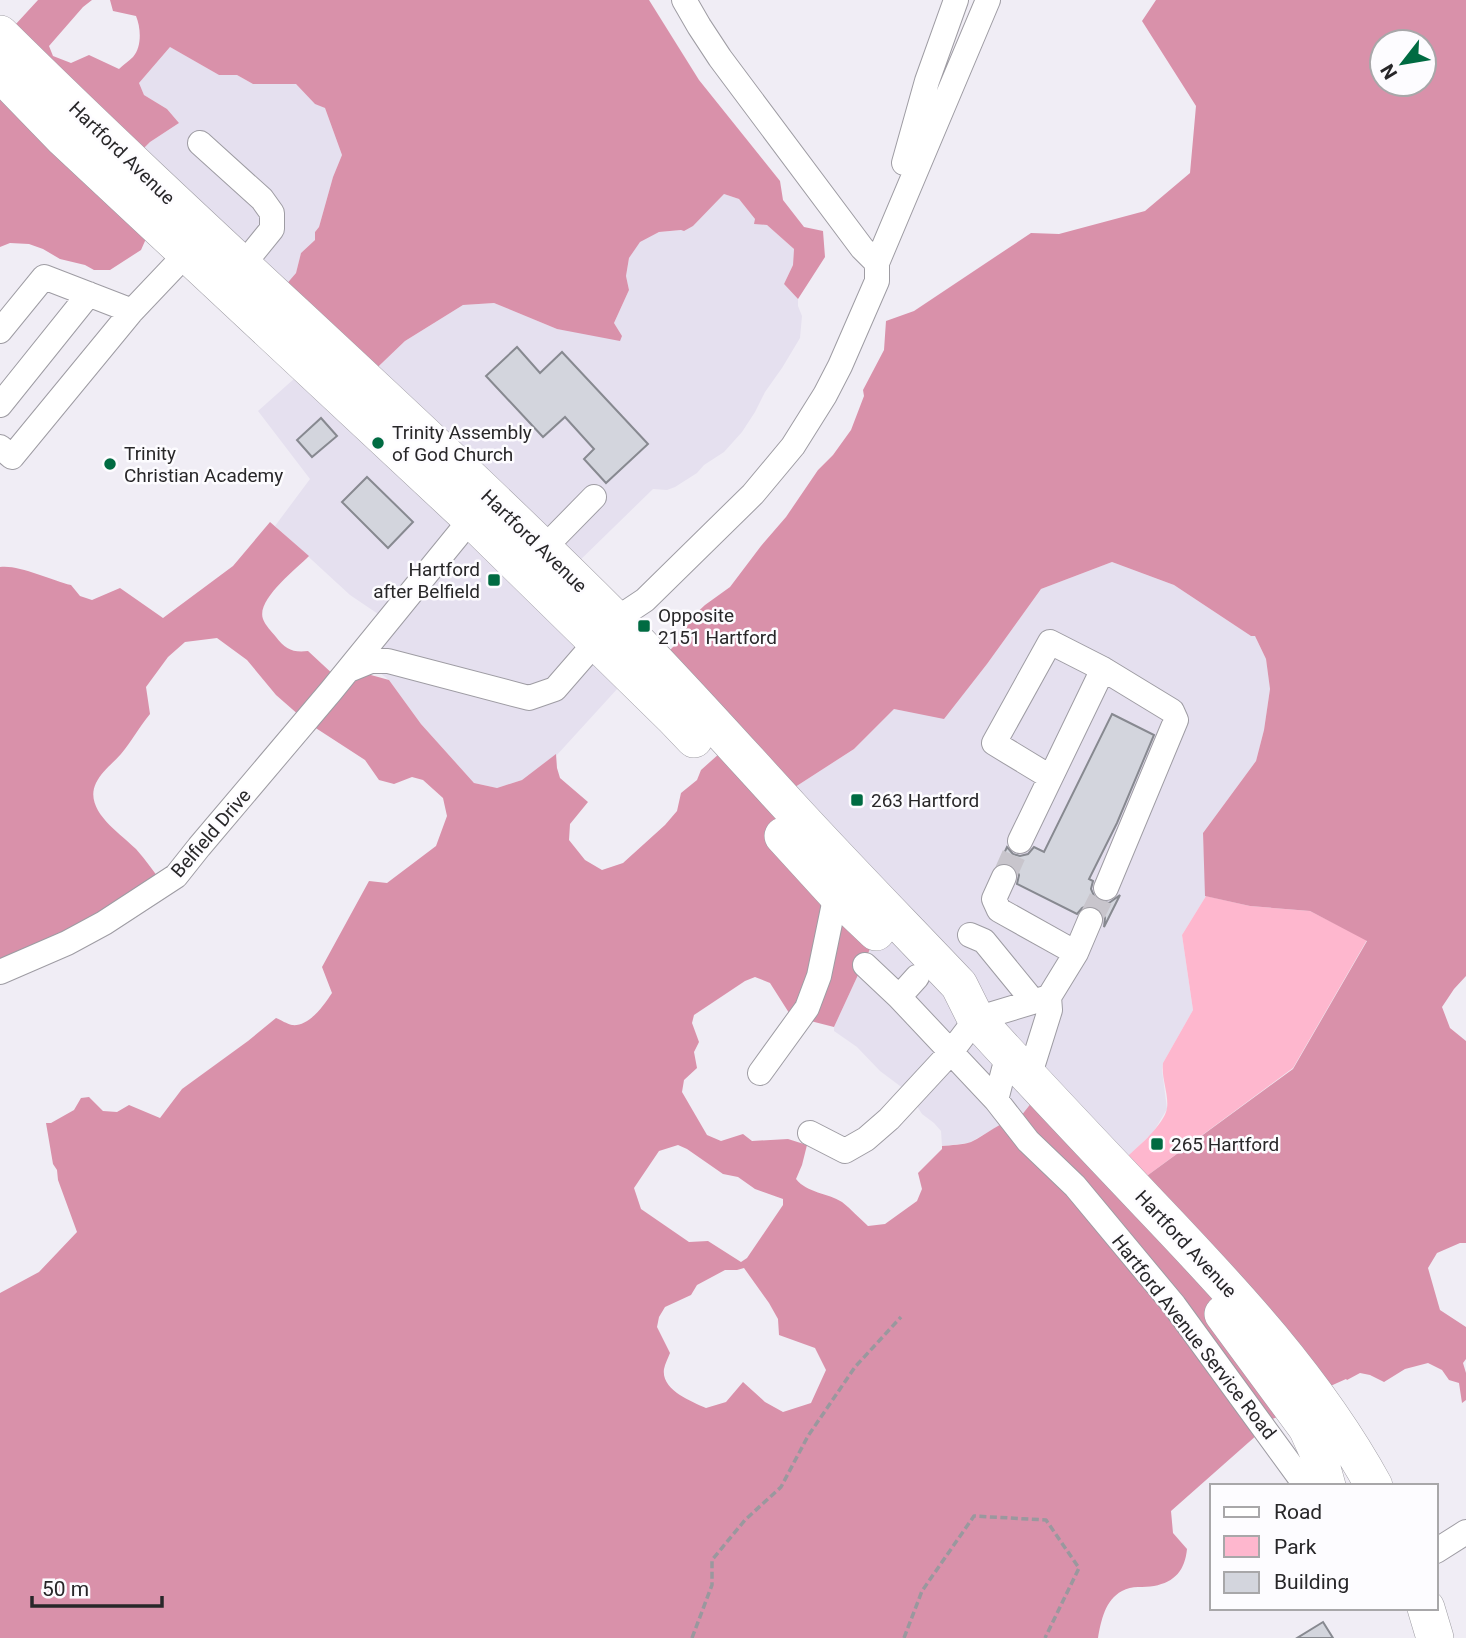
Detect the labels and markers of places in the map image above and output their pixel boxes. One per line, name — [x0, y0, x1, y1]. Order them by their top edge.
place label: Trinity Assembly of God Church — [392, 421, 532, 466]
marker: Trinity Assembly of God Church — [370, 435, 386, 451]
place label: Trinity Christian Academy — [124, 442, 283, 487]
marker: Trinity Christian Academy — [102, 456, 118, 472]
place label: Hartford after Belfield — [373, 558, 480, 603]
marker: Hartford after Belfield — [486, 572, 502, 588]
place label: Opposite 2151 Hartford — [658, 604, 777, 649]
marker: Opposite 2151 Hartford — [636, 618, 652, 634]
place label: 263 Hartford — [871, 789, 979, 812]
marker: 263 Hartford — [849, 792, 865, 808]
place label: 265 Hartford — [1171, 1133, 1279, 1156]
marker: 265 Hartford — [1149, 1136, 1165, 1152]

